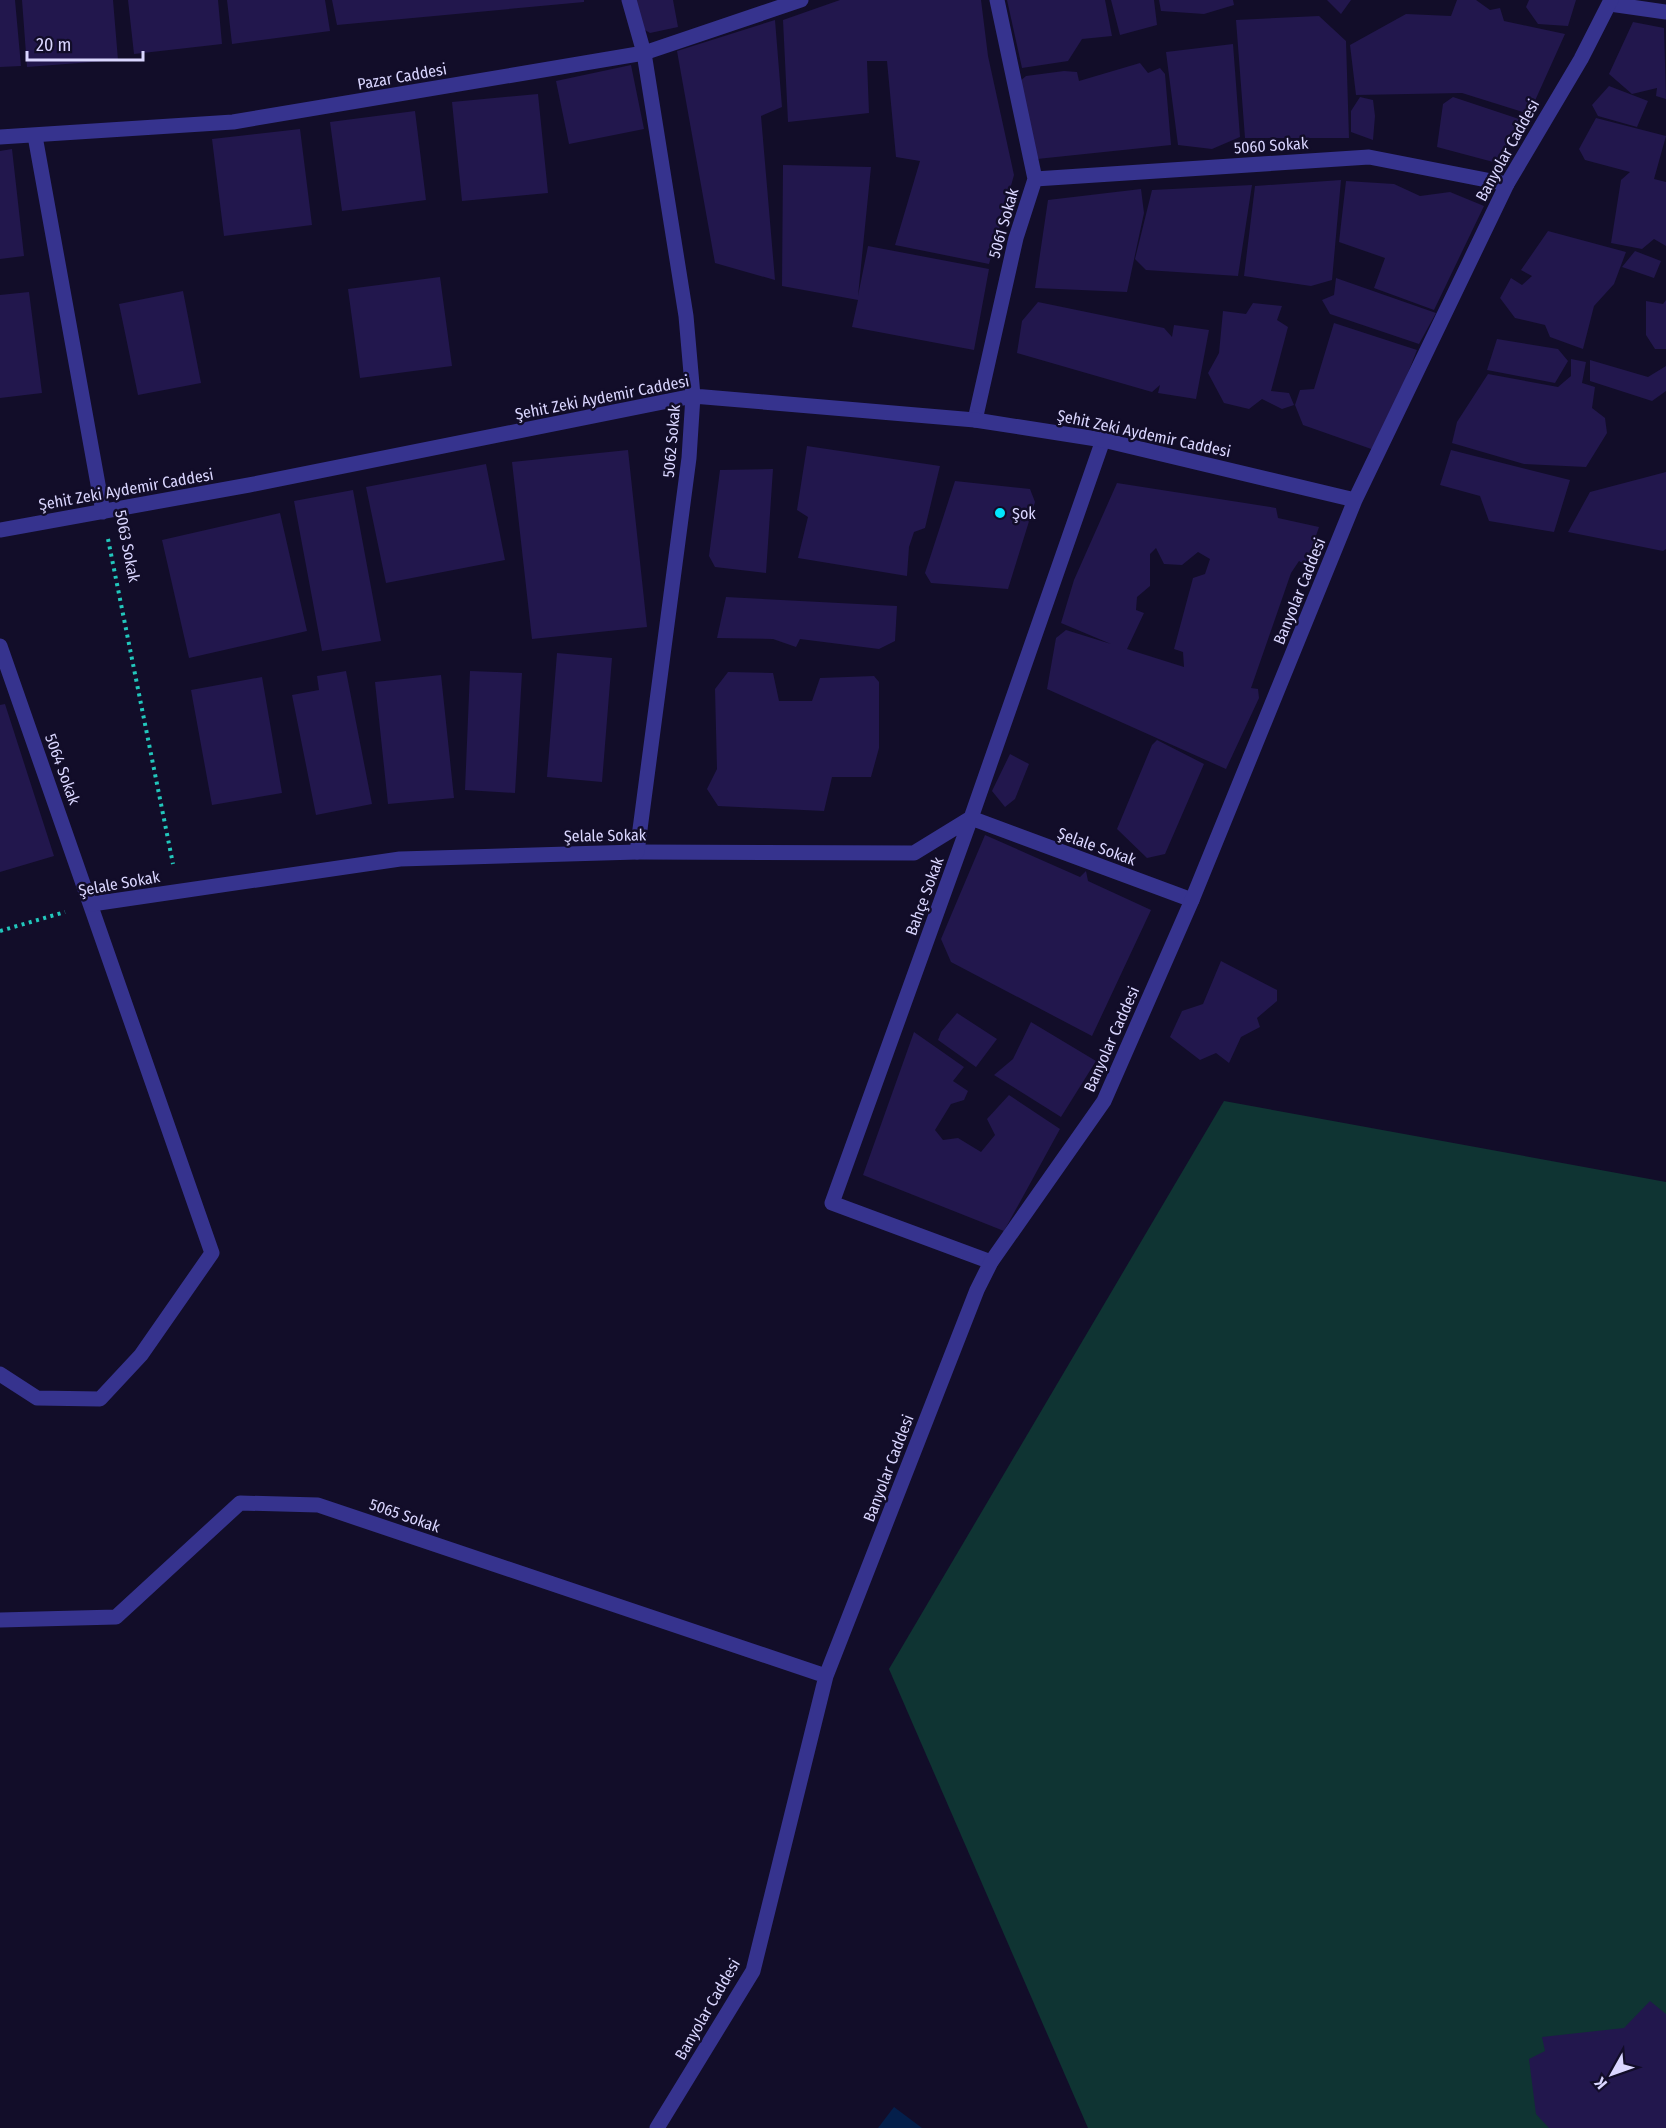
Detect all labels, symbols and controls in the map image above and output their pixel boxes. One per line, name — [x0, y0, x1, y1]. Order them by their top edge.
scale bar — [27, 24, 142, 62]
text: 20 m — [36, 34, 71, 56]
street label: Pazar Caddesi — [356, 59, 448, 94]
street label: Banyolar Caddesi — [1472, 96, 1543, 204]
street label: 5060 Sokak — [1233, 133, 1309, 158]
street label: 5061 Sokak — [984, 186, 1023, 260]
street label: Şehit Zeki Aydemir Caddesi — [513, 371, 691, 424]
street label: 5062 Sokak — [659, 403, 684, 478]
street label: Şehit Zeki Aydemir Caddesi — [1055, 406, 1232, 461]
street label: Şehit Zeki Aydemir Caddesi — [37, 465, 215, 514]
place label: Şok — [1012, 504, 1036, 523]
marker: Şok — [993, 506, 1007, 520]
street label: 5063 Sokak — [111, 508, 144, 584]
street label: Banyolar Caddesi — [1269, 535, 1330, 647]
street label: 5064 Sokak — [41, 731, 84, 808]
street label: Şelale Sokak — [1055, 823, 1139, 870]
street label: Şelale Sokak — [564, 825, 647, 846]
street label: Bahçe Sokak — [902, 854, 948, 938]
street label: Şelale Sokak — [77, 867, 162, 900]
street label: Banyolar Caddesi — [1080, 984, 1143, 1095]
street label: Banyolar Caddesi — [859, 1412, 918, 1525]
street label: 5065 Sokak — [367, 1495, 443, 1537]
street label: Banyolar Caddesi — [671, 1955, 744, 2063]
north arrow — [1582, 2044, 1642, 2104]
text: K — [1590, 2073, 1611, 2093]

